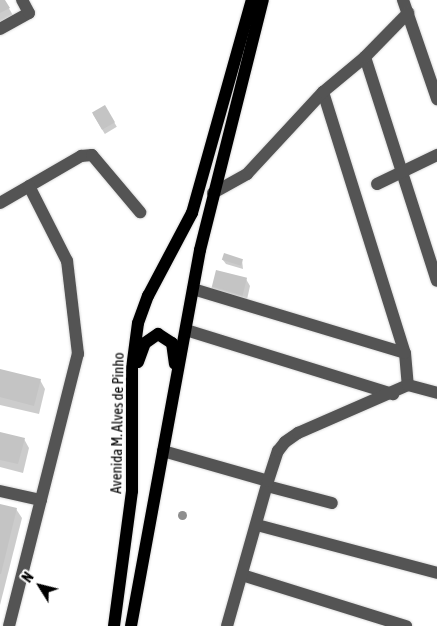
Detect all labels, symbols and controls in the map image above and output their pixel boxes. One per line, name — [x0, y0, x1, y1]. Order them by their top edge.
street label: Avenida M. Alves de Pinho — [107, 352, 127, 494]
north arrow — [15, 561, 65, 611]
text: N — [19, 569, 37, 585]

